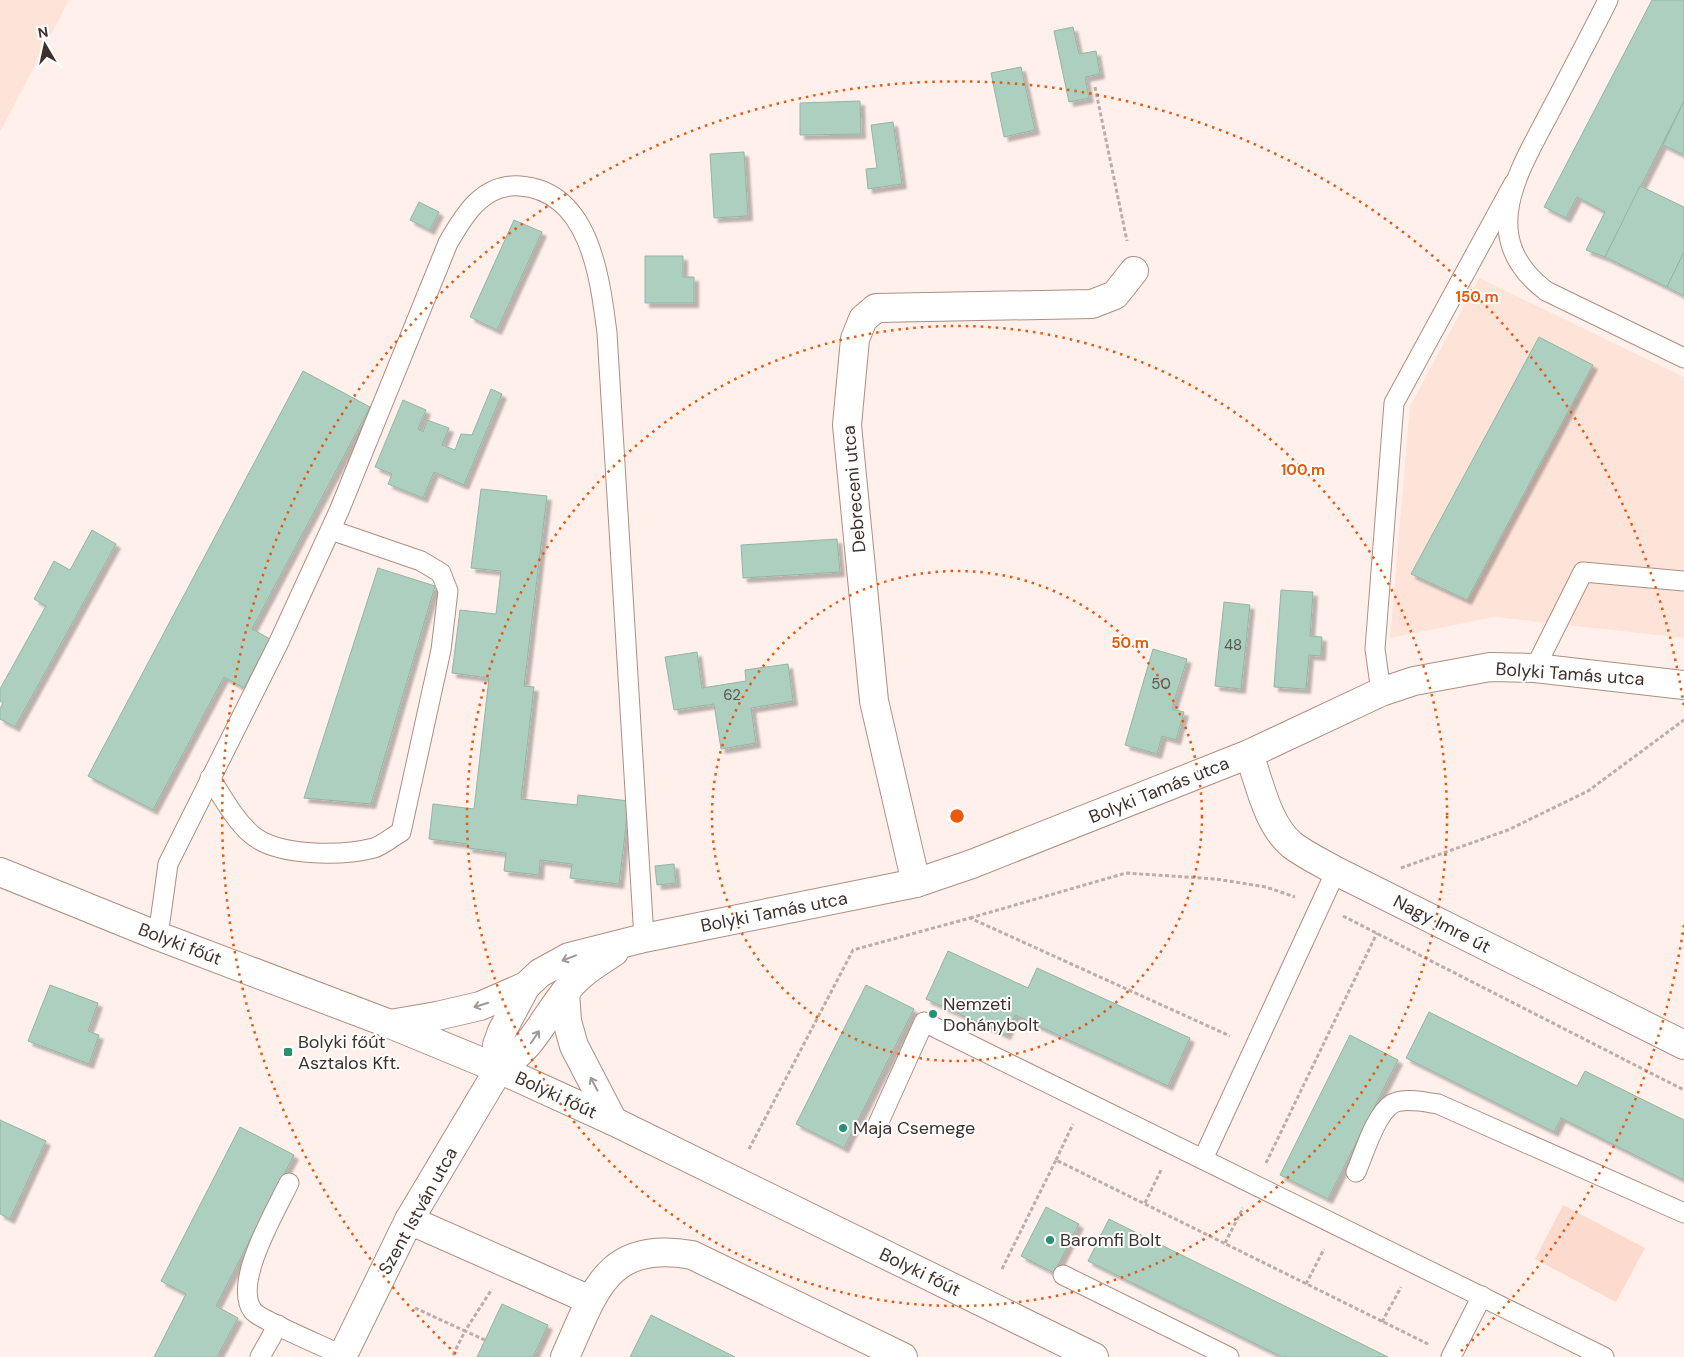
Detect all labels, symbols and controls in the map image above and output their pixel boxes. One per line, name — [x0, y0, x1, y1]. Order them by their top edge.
north arrow — [20, 20, 70, 70]
text: N — [37, 22, 49, 42]
text: 150 m — [1456, 287, 1499, 307]
street label: Debreceni utca — [836, 424, 872, 554]
text: 100 m — [1281, 460, 1325, 480]
text: 50 m — [1111, 633, 1149, 653]
house number: 48 — [1224, 635, 1242, 655]
street label: Bolyki Tamás utca — [1495, 657, 1645, 691]
house number: 50 — [1151, 674, 1171, 694]
house number: 62 — [723, 685, 741, 705]
street label: Bolyki Tamás utca — [1085, 751, 1233, 829]
centre of rings — [948, 807, 966, 825]
street label: Bolyki Tamás utca — [699, 886, 849, 938]
street label: Nagy Imre út — [1389, 889, 1495, 959]
street label: Bolyki főút — [135, 917, 225, 971]
one-way arrow — [561, 954, 577, 963]
place label: Nemzeti Dohánybolt — [943, 992, 1039, 1037]
one-way arrow — [474, 1001, 489, 1010]
marker: Nemzeti Dohánybolt — [927, 1008, 939, 1020]
place label: Bolyki főút Asztalos Kft. — [298, 1030, 400, 1075]
one-way arrow — [530, 1030, 540, 1044]
marker: Bolyki főút Asztalos Kft. — [282, 1046, 294, 1058]
street label: Bolyki főút — [511, 1066, 601, 1124]
one-way arrow — [589, 1076, 599, 1091]
place label: Maja Csemege — [853, 1116, 975, 1140]
marker: Maja Csemege — [837, 1122, 849, 1134]
street label: Szent István utca — [373, 1143, 463, 1279]
place label: Baromfi Bolt — [1060, 1228, 1161, 1252]
marker: Baromfi Bolt — [1044, 1234, 1056, 1246]
street label: Bolyki főút — [875, 1242, 965, 1302]

